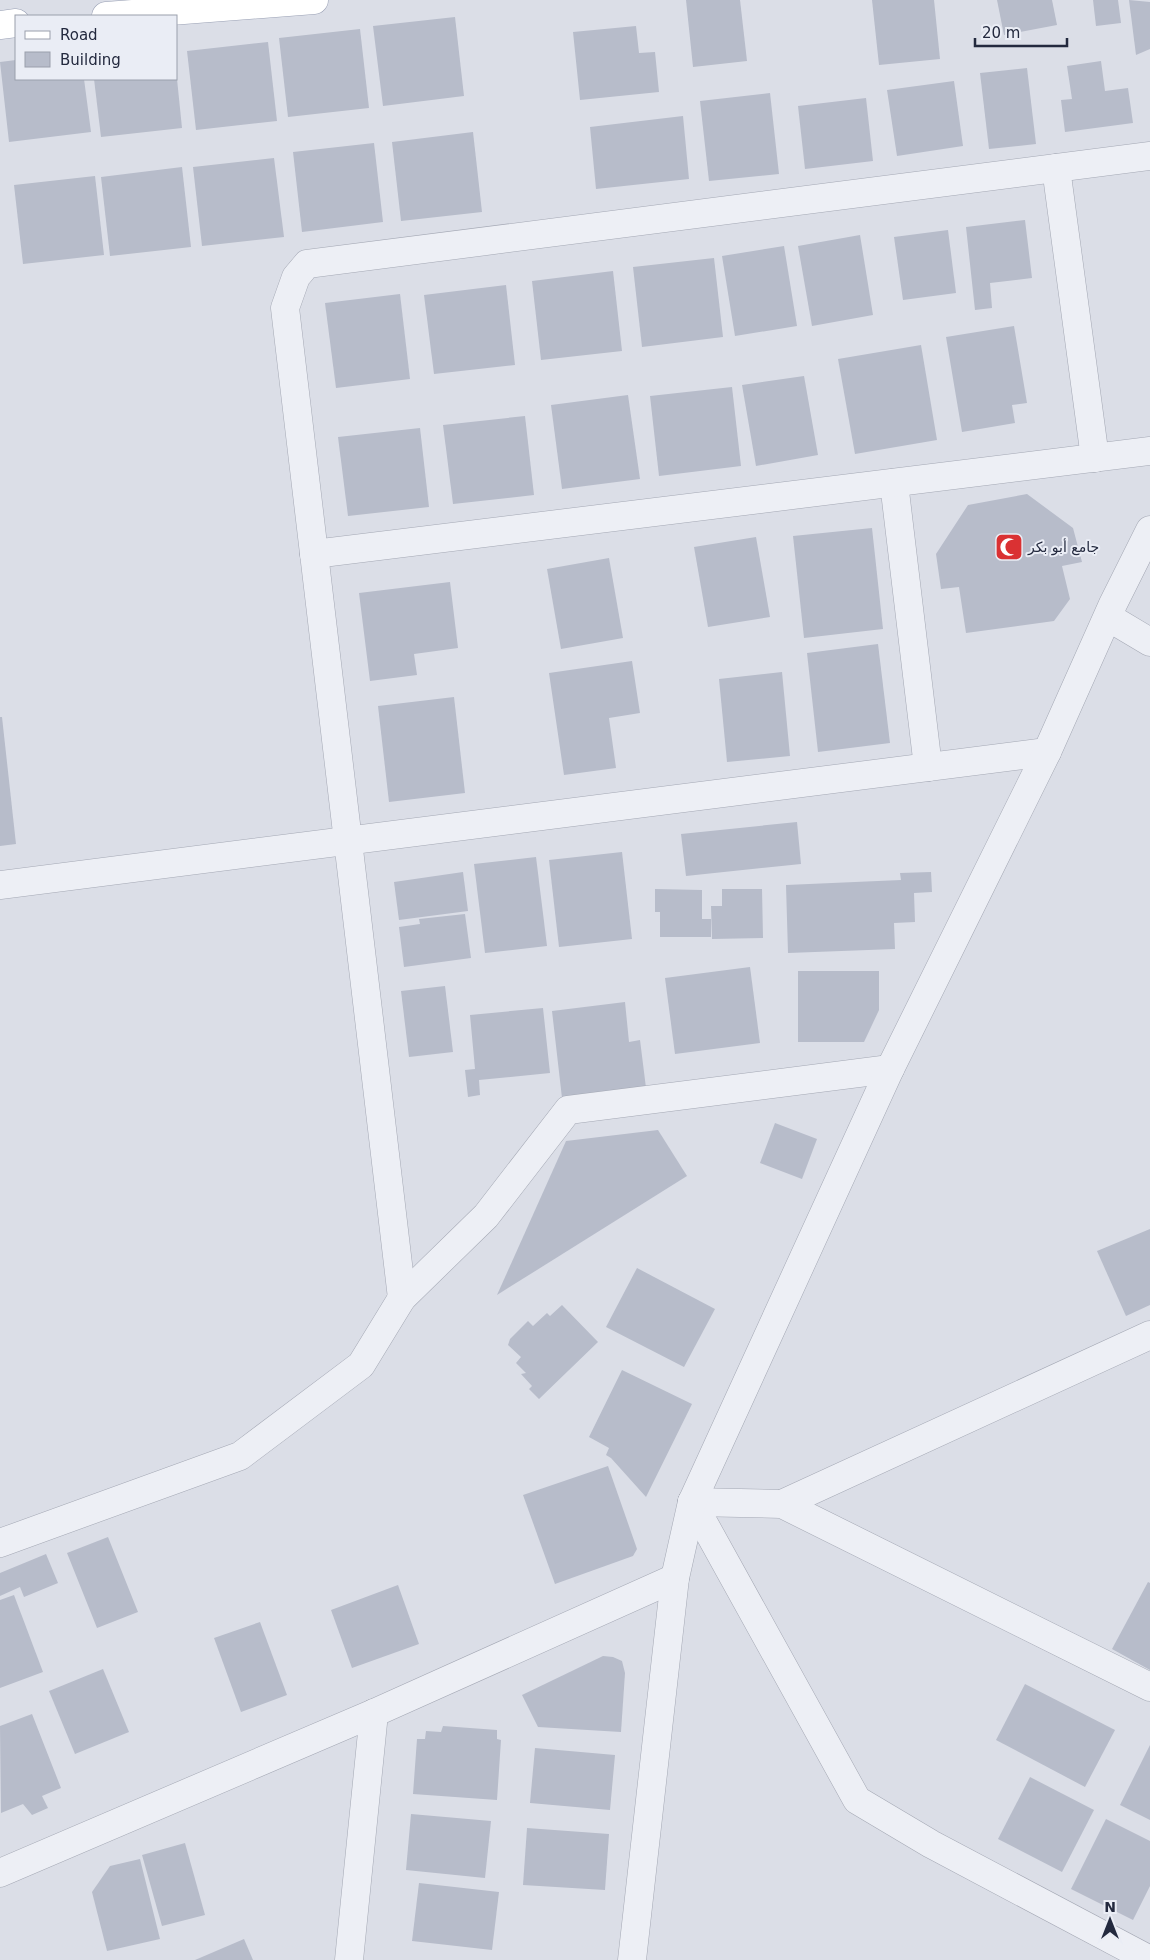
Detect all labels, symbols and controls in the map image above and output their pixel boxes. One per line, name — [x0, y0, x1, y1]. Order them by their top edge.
legend — [15, 15, 178, 80]
scale bar — [975, 15, 1068, 47]
text: 20 m — [982, 24, 1020, 42]
text: Road — [60, 26, 98, 44]
text: Building — [60, 51, 121, 69]
mosque icon: جامع أبو بكر — [994, 532, 1024, 562]
place label: جامع أبو بكر — [1027, 538, 1099, 556]
north arrow — [1085, 1895, 1135, 1945]
text: N — [1104, 1899, 1116, 1915]

